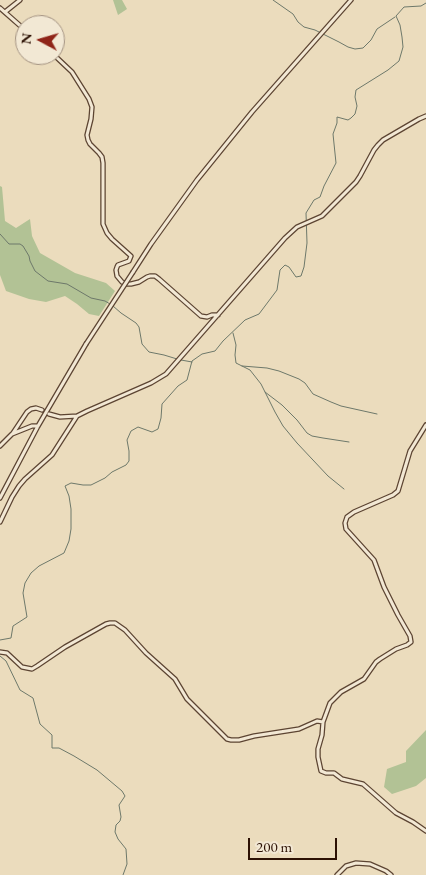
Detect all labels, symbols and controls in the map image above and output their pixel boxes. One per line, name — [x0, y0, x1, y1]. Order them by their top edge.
north arrow — [15, 15, 65, 65]
text: N — [17, 32, 36, 45]
scale bar — [251, 828, 340, 860]
text: 200 m — [256, 837, 292, 856]

